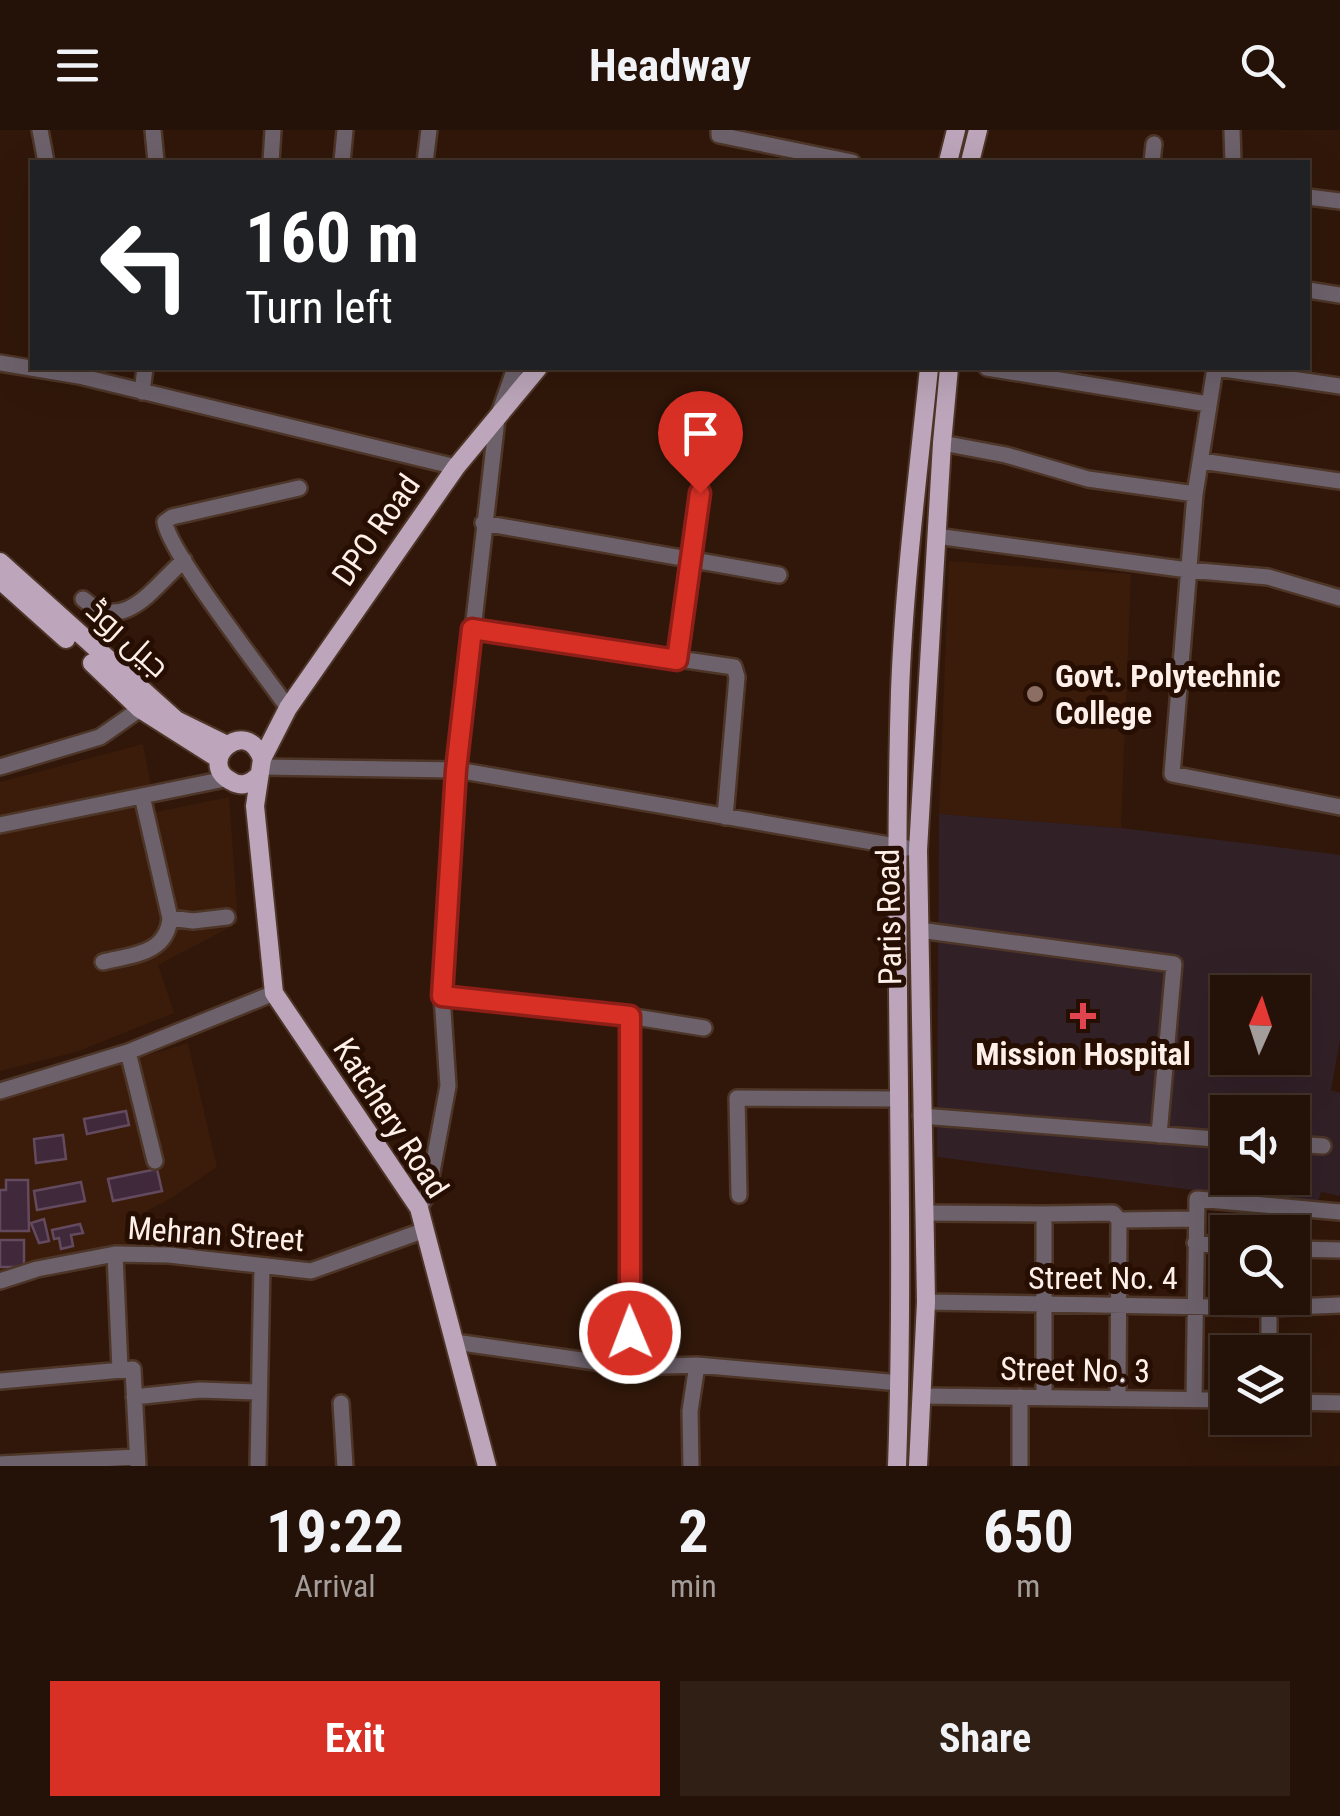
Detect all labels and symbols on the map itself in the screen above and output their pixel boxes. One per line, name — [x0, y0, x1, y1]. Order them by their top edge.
pin — [658, 391, 743, 494]
street label: DPO Road — [324, 467, 428, 593]
street label: جیل روڈ — [79, 591, 177, 685]
place label: Govt. Polytechnic College — [1055, 657, 1281, 732]
marker: Govt. Polytechnic College — [1024, 683, 1046, 705]
street label: Paris Road — [869, 849, 909, 985]
north arrow — [1210, 975, 1310, 1075]
marker: Mission Hospital — [1070, 1003, 1096, 1029]
street label: Katchery Road — [325, 1031, 457, 1205]
place label: Mission Hospital — [975, 1035, 1191, 1073]
street label: Mehran Street — [126, 1209, 306, 1259]
street label: Street No. 4 — [1028, 1259, 1178, 1297]
position arrow — [578, 1281, 682, 1385]
street label: Street No. 3 — [1000, 1350, 1150, 1390]

